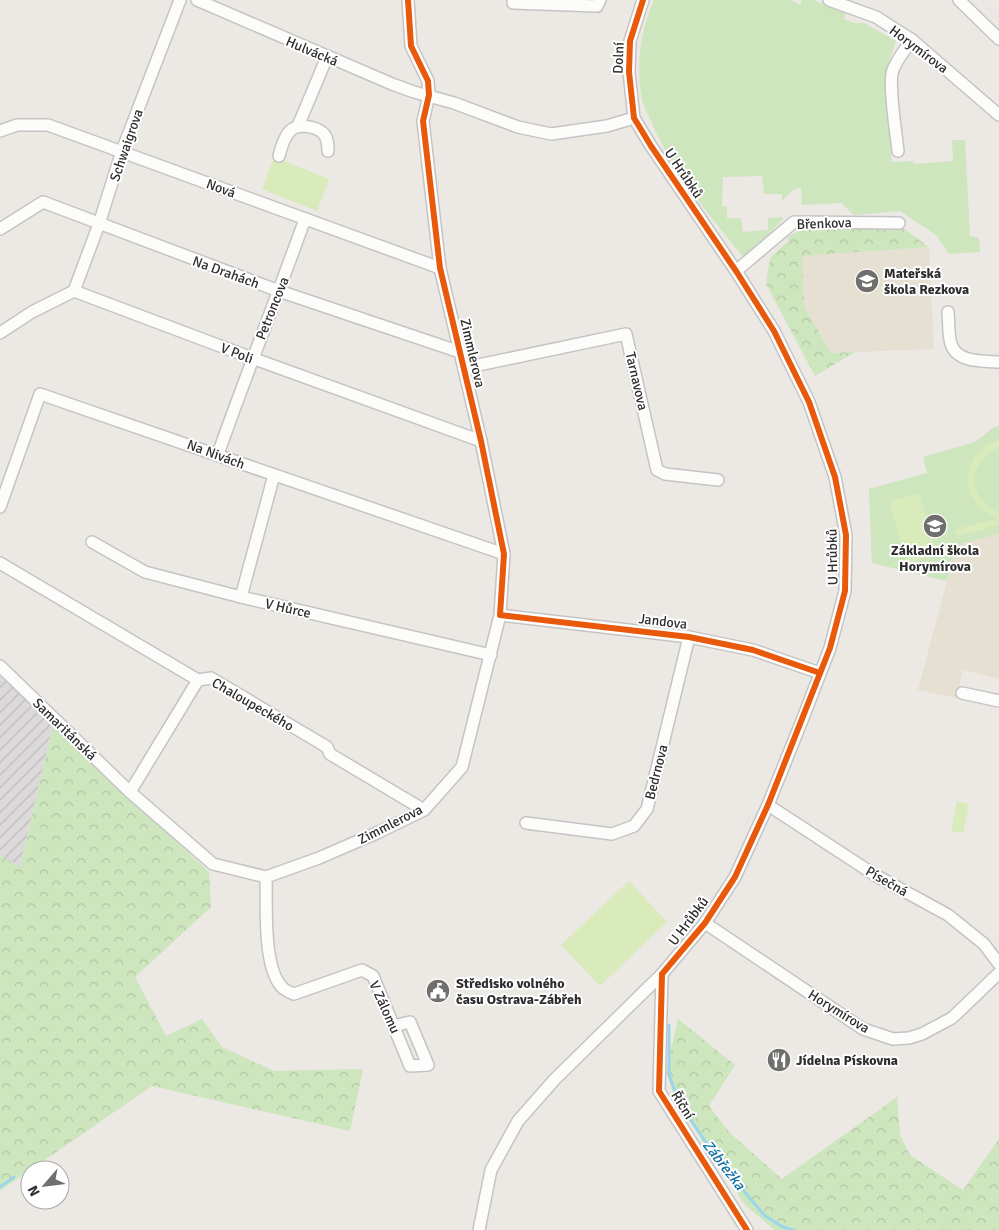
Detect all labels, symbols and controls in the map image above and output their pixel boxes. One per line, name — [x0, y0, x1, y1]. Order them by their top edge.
street label: Horymírova — [886, 22, 951, 77]
street label: Hulvácká — [283, 33, 341, 70]
street label: Dolní — [609, 42, 628, 74]
street label: Schwaigrova — [106, 107, 147, 184]
street label: U Hrůbků — [661, 145, 706, 201]
street label: Nová — [204, 175, 238, 202]
street label: Břenkova — [796, 214, 852, 233]
street label: Na Drahách — [190, 253, 262, 292]
place label: Mateřská škola Rezkova — [884, 265, 969, 298]
school or university icon: Mateřská škola Rezkova — [854, 268, 880, 294]
street label: Petroncova — [252, 274, 293, 342]
street label: Zimmlerova — [456, 317, 489, 389]
street label: V Poli — [218, 339, 256, 367]
street label: Tarnavova — [622, 350, 651, 412]
street label: Na Nivách — [185, 436, 247, 473]
school or university icon: Základní škola Horymírova — [922, 513, 948, 539]
street label: U Hrůbků — [824, 529, 841, 585]
place label: Základní škola Horymírova — [891, 542, 979, 575]
street label: V Hůrce — [263, 595, 313, 622]
street label: Jandova — [638, 610, 688, 633]
street label: Chaloupeckého — [209, 674, 297, 735]
street label: Samaritánská — [29, 695, 100, 764]
street label: Bedrnova — [641, 743, 672, 801]
street label: Zimmlerova — [355, 801, 425, 848]
street label: Písečná — [862, 863, 911, 900]
street label: U Hrůbků — [665, 894, 712, 949]
place label: Středisko volného času Ostrava-Zábřeh — [456, 975, 582, 1008]
street label: V Zálomu — [365, 978, 404, 1036]
public building icon: Středisko volného času Ostrava-Zábřeh — [425, 978, 451, 1004]
street label: Horymírova — [805, 986, 873, 1037]
restaurant icon: Jídelna Pískovna — [766, 1047, 792, 1073]
place label: Jídelna Pískovna — [796, 1052, 898, 1069]
street label: Říční — [667, 1088, 698, 1123]
water label: Zábřežka — [699, 1136, 749, 1194]
north arrow — [20, 1160, 70, 1210]
text: N — [24, 1183, 44, 1199]

